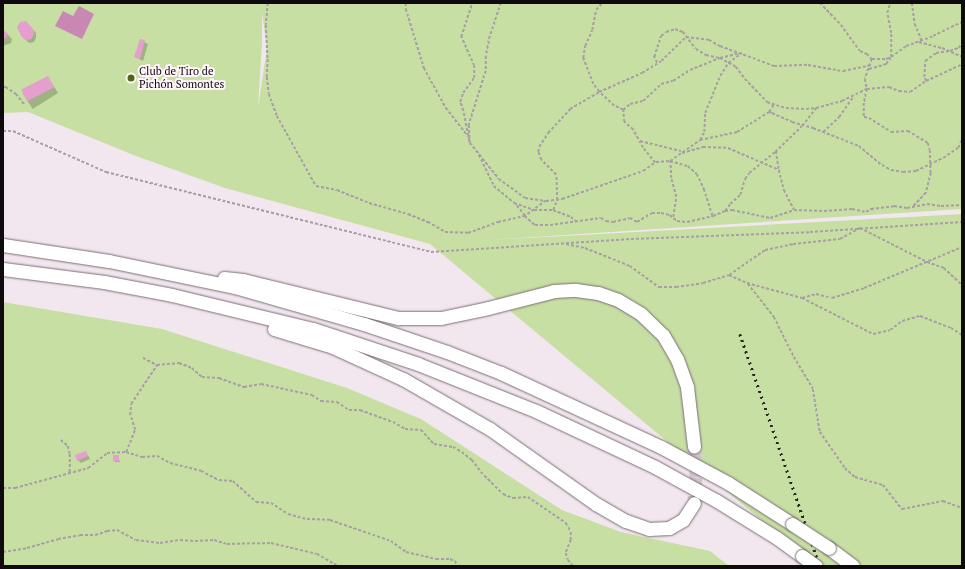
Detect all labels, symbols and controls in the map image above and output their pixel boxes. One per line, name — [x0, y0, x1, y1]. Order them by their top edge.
place label: Club de Tiro de Pichón Somontes — [139, 65, 224, 91]
marker: Club de Tiro de Pichón Somontes — [126, 73, 136, 83]

